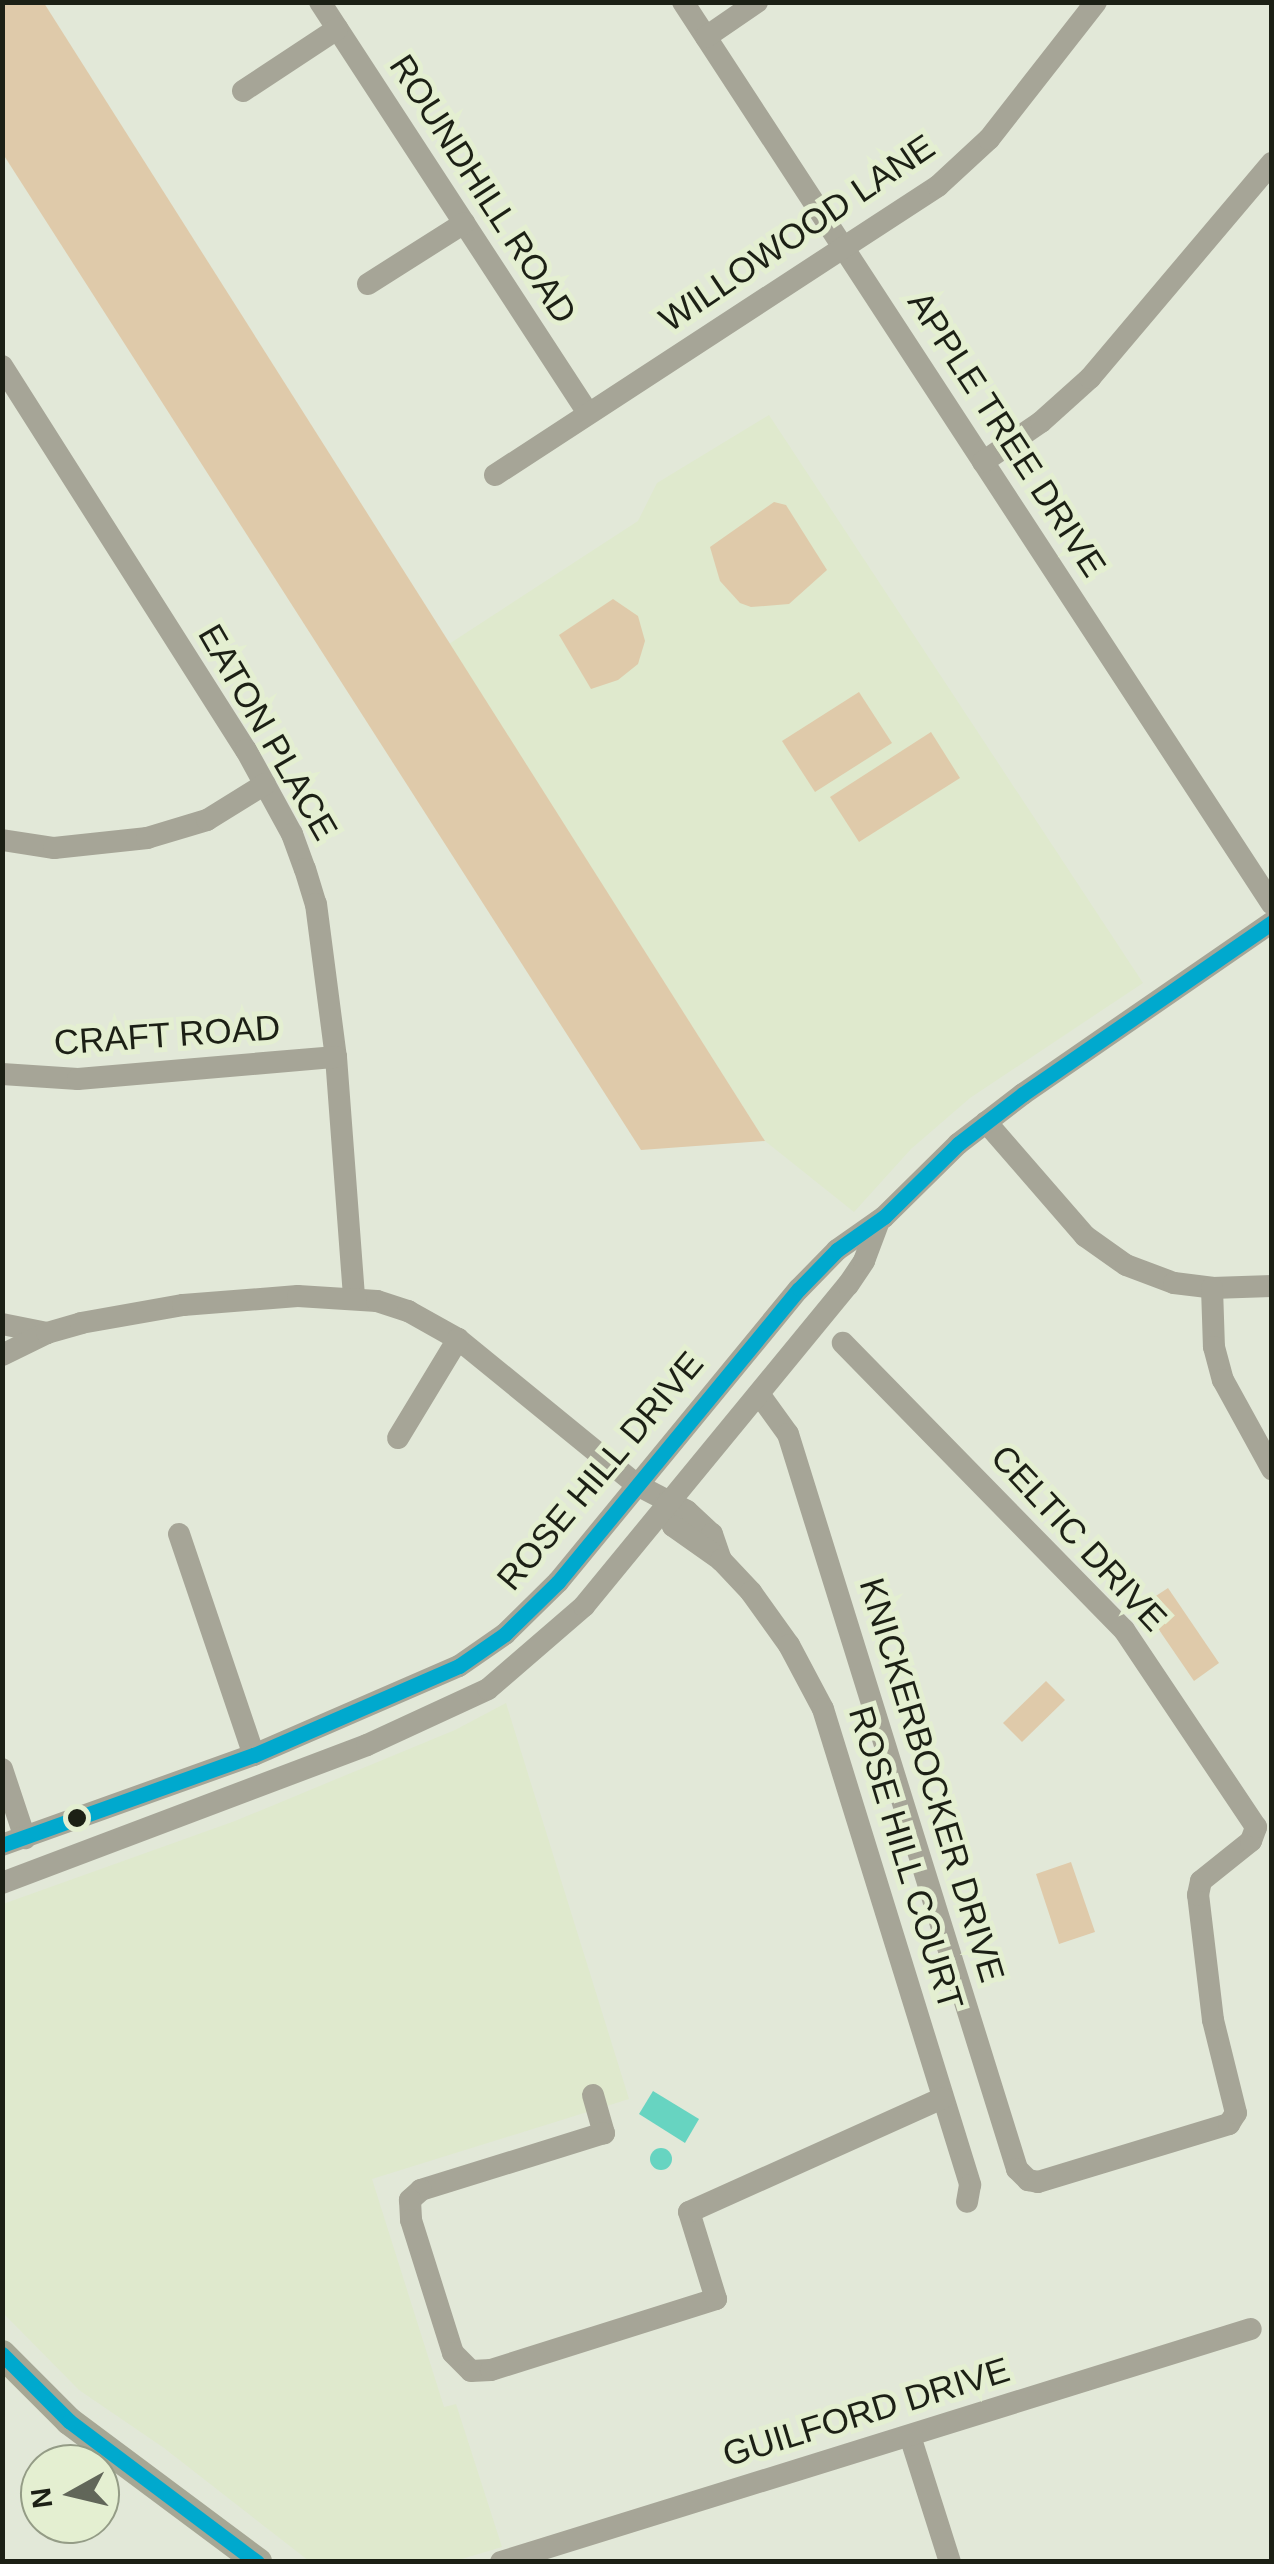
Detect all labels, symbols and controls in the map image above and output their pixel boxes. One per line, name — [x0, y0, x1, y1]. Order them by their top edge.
street label: ROUNDHILL ROAD — [380, 46, 586, 332]
street label: WILLOWOOD LANE — [651, 125, 943, 341]
street label: APPLE TREE DRIVE — [899, 283, 1115, 585]
street label: EATON PLACE — [189, 617, 347, 847]
street label: CRAFT ROAD — [52, 1006, 282, 1064]
street label: ROSE HILL DRIVE — [488, 1343, 712, 1599]
street label: CELTIC DRIVE — [982, 1436, 1176, 1640]
street label: KNICKERBOCKER DRIVE — [851, 1573, 1013, 1987]
street label: ROSE HILL COURT — [840, 1701, 972, 2015]
unlabelled marker — [67, 1808, 87, 1828]
street label: GUILFORD DRIVE — [718, 2348, 1014, 2476]
north arrow — [20, 2444, 120, 2544]
text: N — [25, 2486, 59, 2510]

